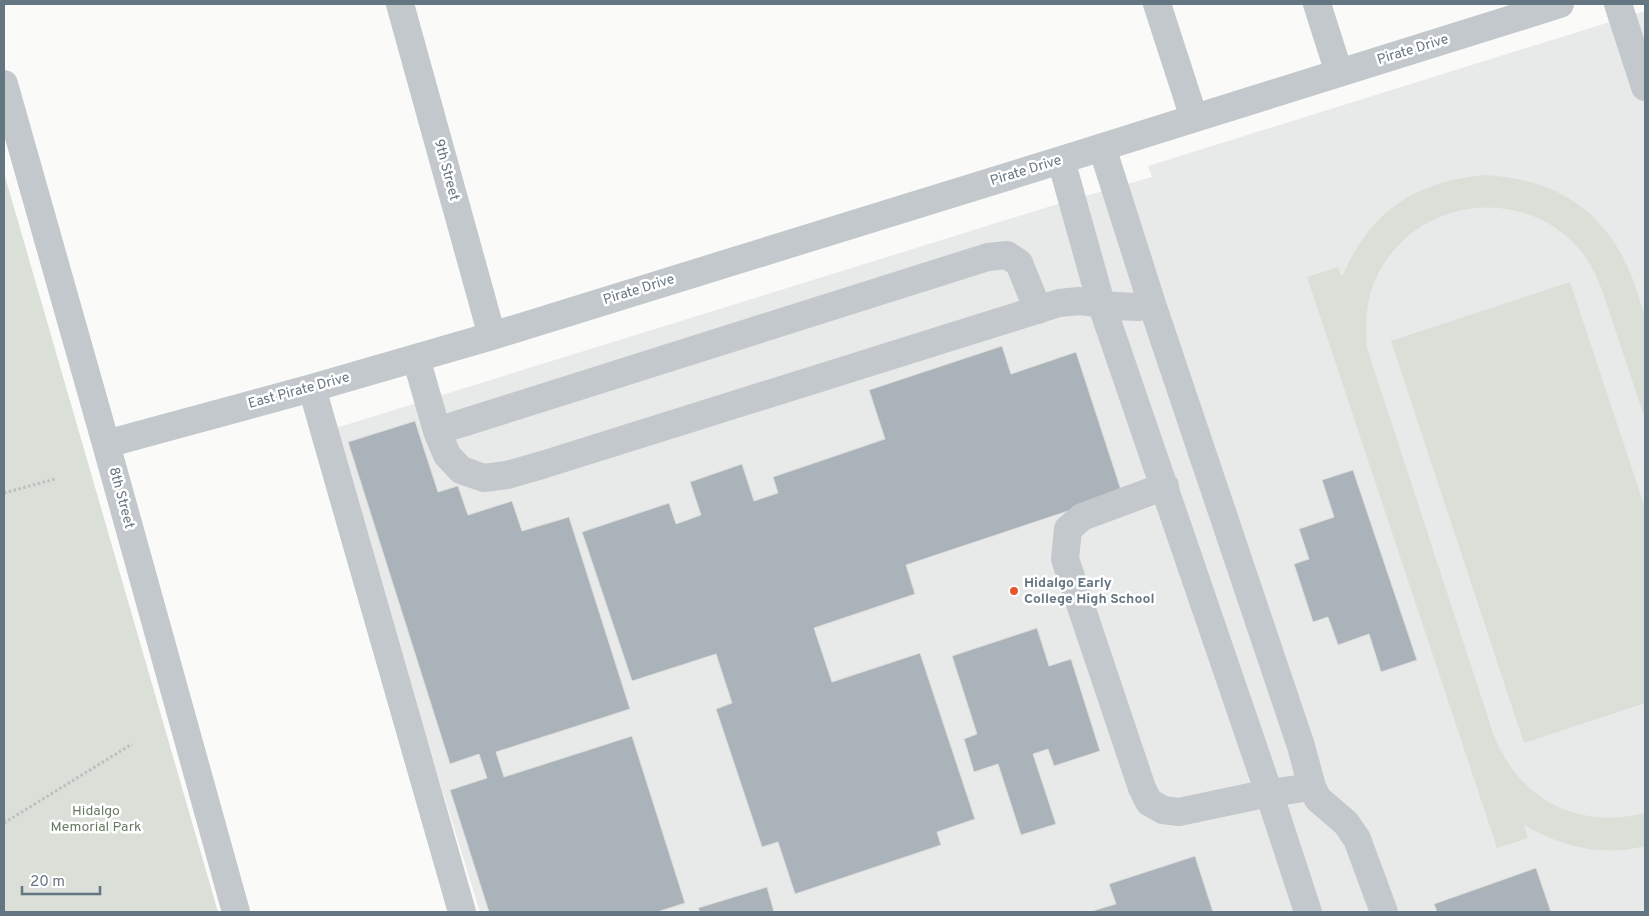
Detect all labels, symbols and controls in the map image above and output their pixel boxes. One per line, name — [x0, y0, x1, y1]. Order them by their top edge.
street label: Pirate Drive — [1375, 31, 1451, 69]
street label: 9th Street — [430, 137, 462, 203]
street label: Pirate Drive — [988, 152, 1064, 190]
street label: Pirate Drive — [601, 271, 677, 309]
street label: East Pirate Drive — [246, 369, 352, 413]
street label: 8th Street — [105, 465, 137, 531]
place label: Hidalgo Early College High School — [1024, 575, 1155, 608]
marker: Hidalgo Early College High School — [1008, 585, 1020, 597]
park label: Hidalgo Memorial Park — [51, 803, 141, 836]
scale bar — [22, 864, 100, 896]
text: 20 m — [30, 873, 65, 892]

